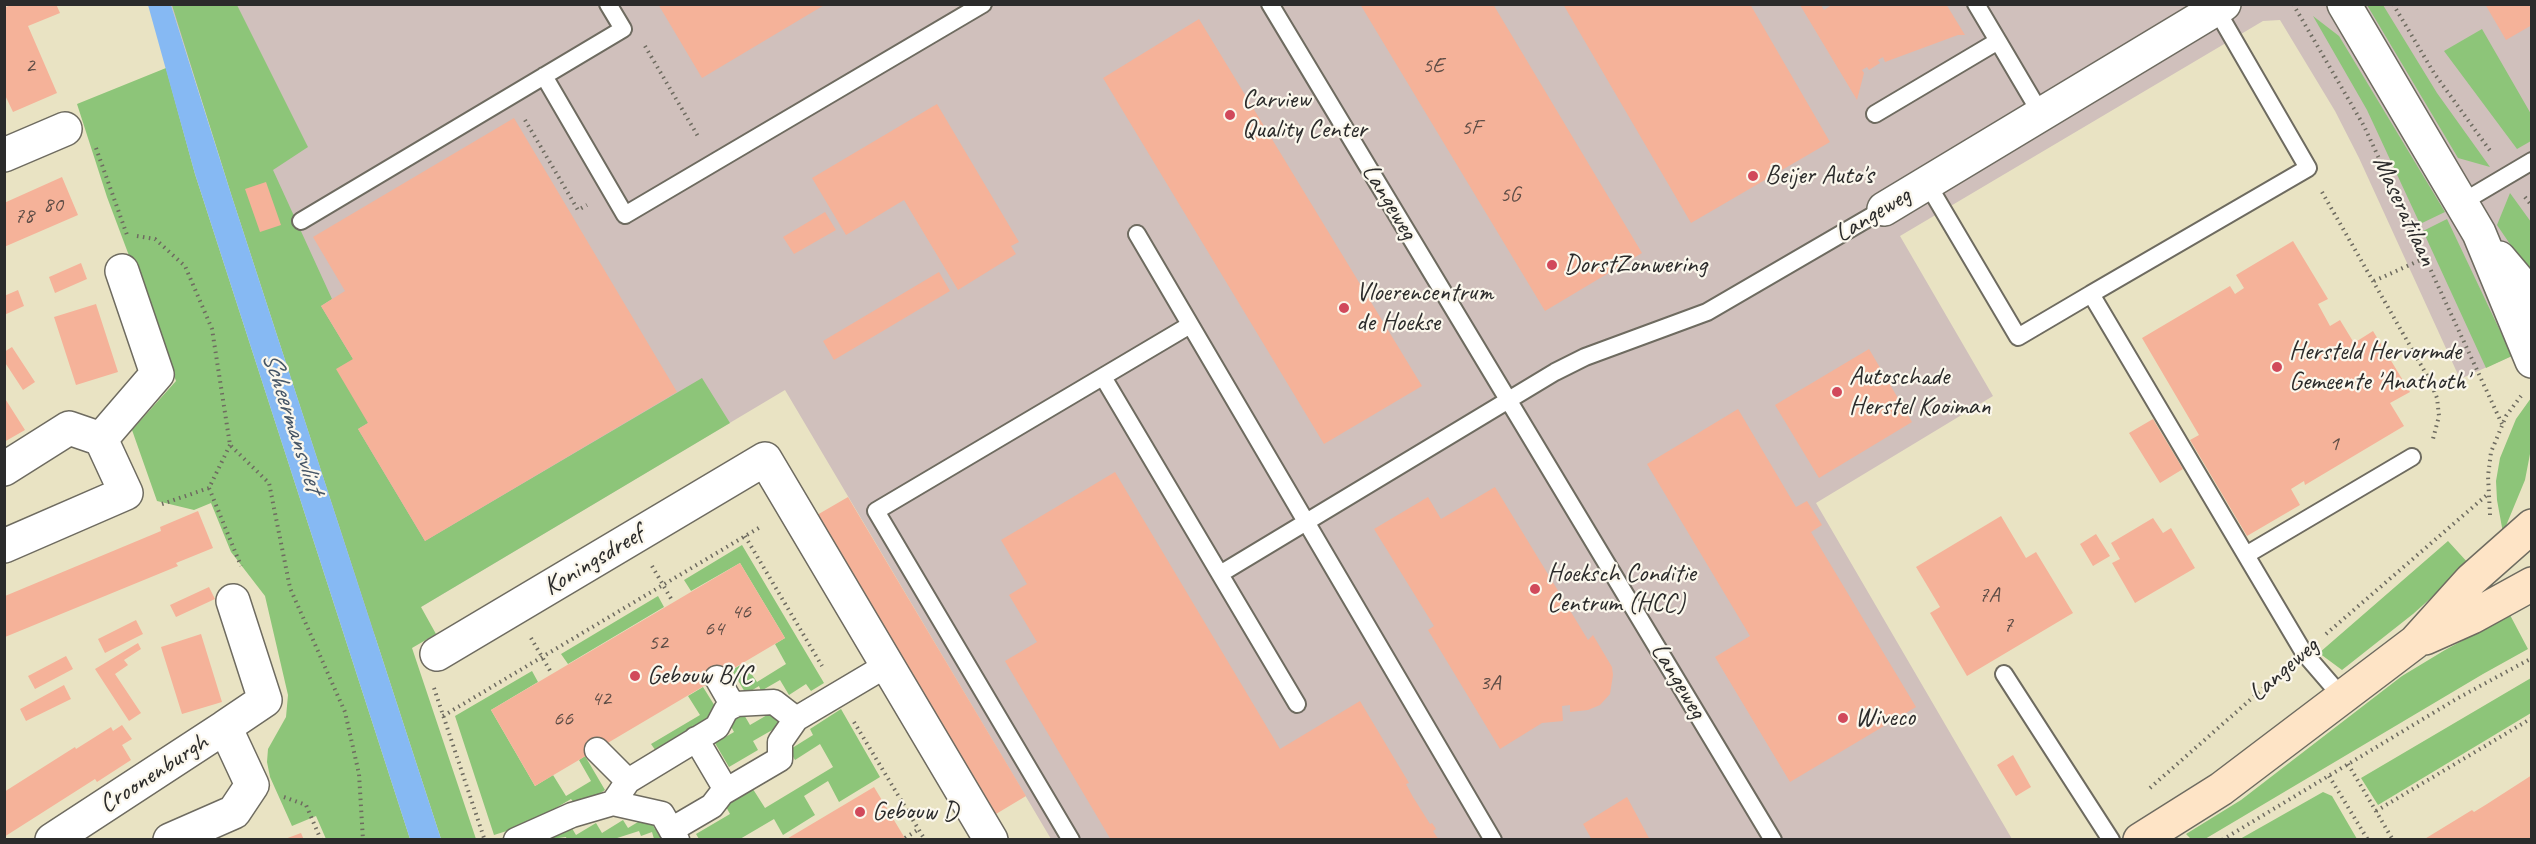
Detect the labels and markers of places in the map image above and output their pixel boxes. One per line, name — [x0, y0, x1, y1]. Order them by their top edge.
place label: Carview Quality Center — [1242, 84, 1367, 146]
marker: Carview Quality Center — [1223, 108, 1237, 122]
place label: Beijer Auto's — [1765, 160, 1873, 192]
marker: Beijer Auto's — [1746, 169, 1760, 183]
place label: DorstZonwering — [1564, 249, 1707, 281]
marker: DorstZonwering — [1545, 258, 1559, 272]
place label: Vloerencentrum de Hoekse — [1356, 277, 1493, 338]
marker: Vloerencentrum de Hoekse — [1337, 301, 1351, 315]
place label: Hersteld Hervormde Gemeente 'Anathoth' — [2289, 336, 2469, 398]
marker: Hersteld Hervormde Gemeente 'Anathoth' — [2270, 360, 2284, 374]
place label: Autoschade Herstel Kooiman — [1849, 361, 1991, 422]
marker: Autoschade Herstel Kooiman — [1830, 385, 1844, 399]
place label: Hoeksch Conditie Centrum (HCC) — [1547, 558, 1696, 620]
marker: Hoeksch Conditie Centrum (HCC) — [1528, 582, 1542, 596]
place label: Gebouw B/C — [647, 660, 752, 692]
marker: Gebouw B/C — [628, 669, 642, 683]
place label: Wiveco — [1855, 702, 1915, 734]
marker: Wiveco — [1836, 711, 1850, 725]
place label: Gebouw D — [872, 796, 958, 828]
marker: Gebouw D — [853, 805, 867, 819]

